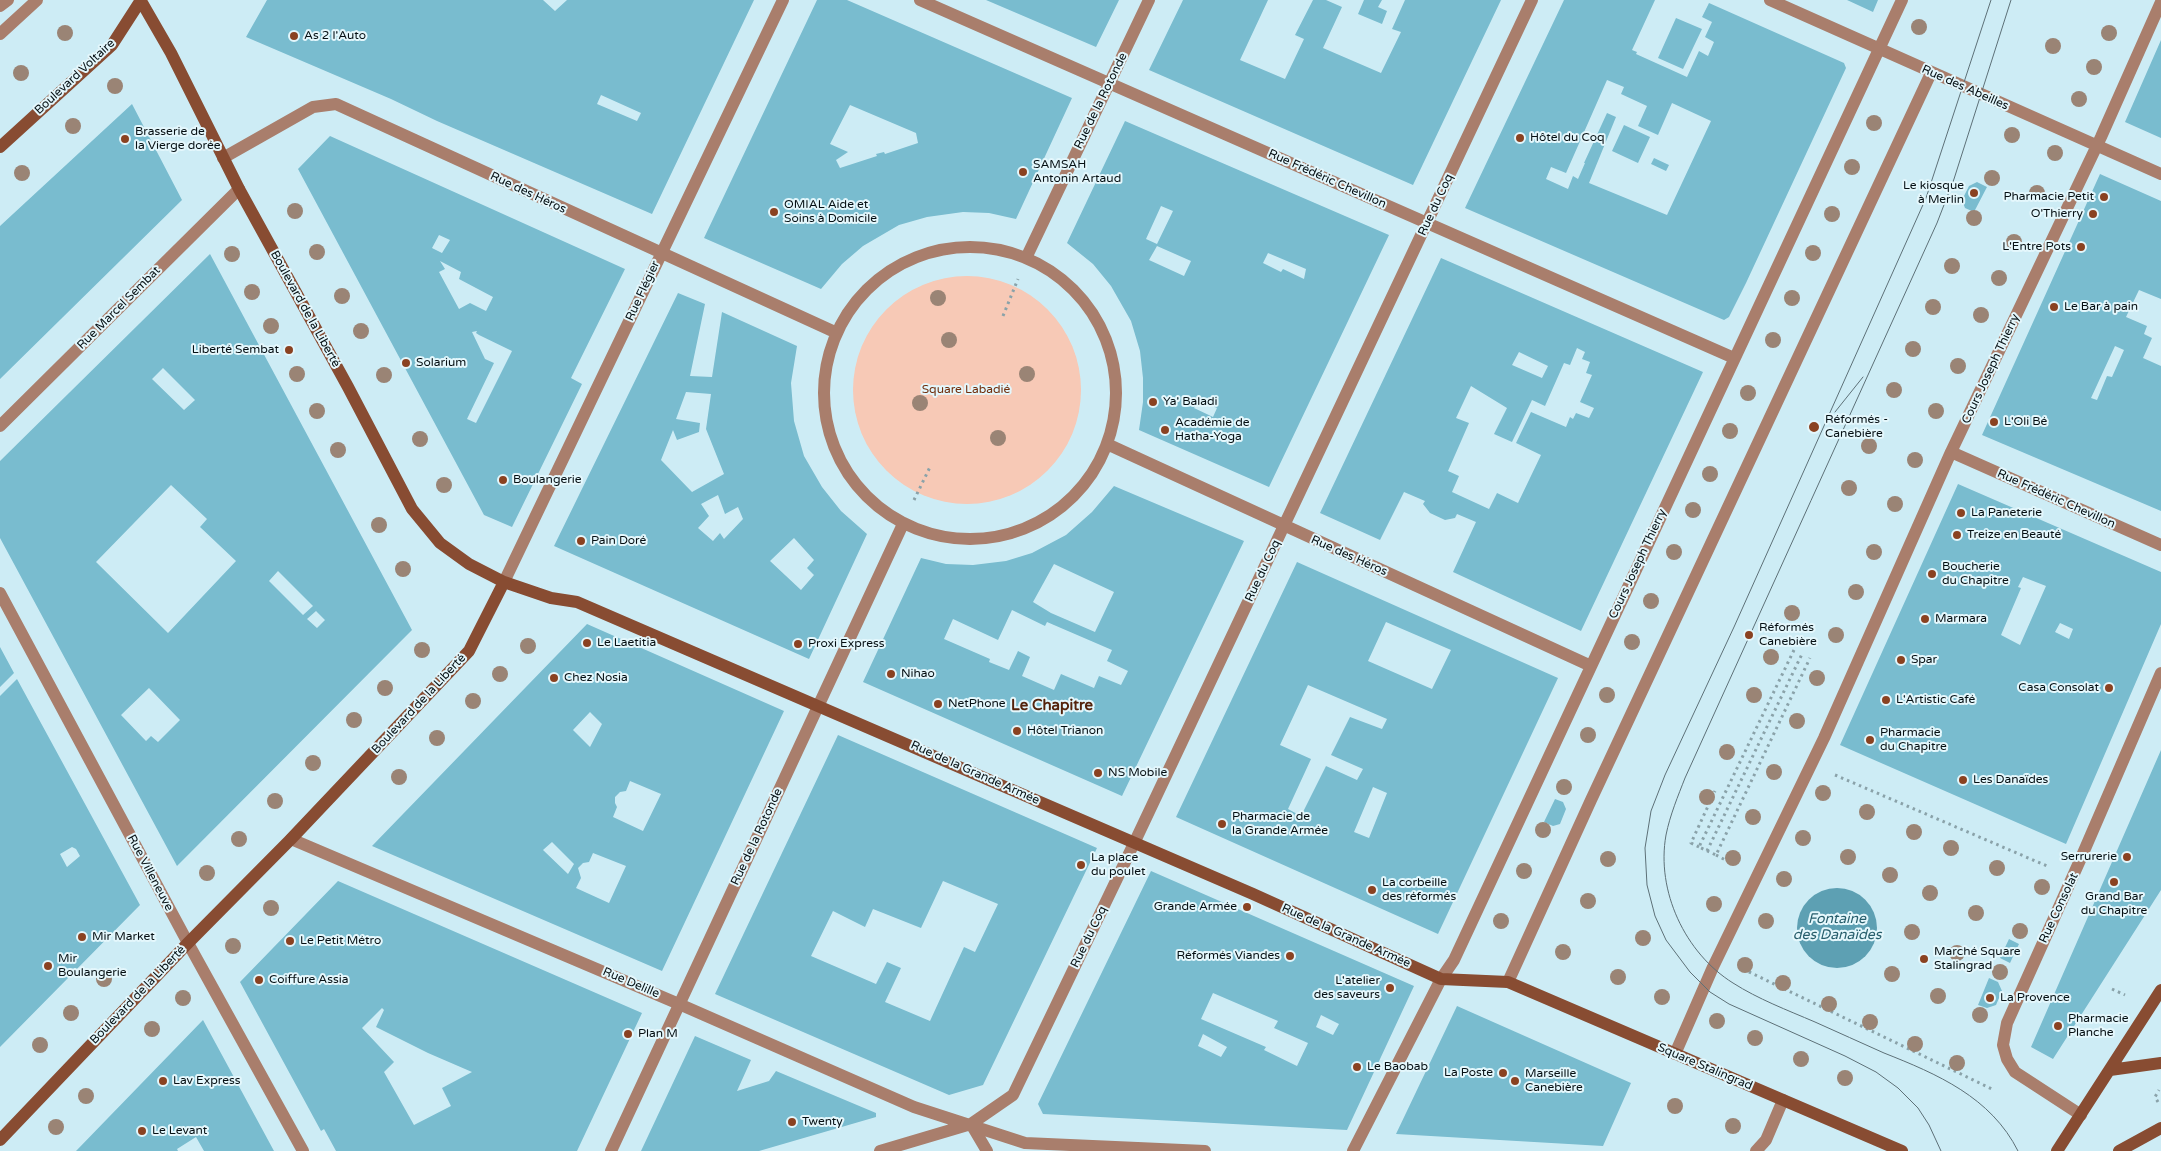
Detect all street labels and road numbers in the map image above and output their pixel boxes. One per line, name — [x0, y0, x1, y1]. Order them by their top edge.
street label: Boulevard Voltaire — [32, 36, 118, 118]
street label: Rue de la Rotonde — [1071, 50, 1131, 152]
street label: Rue des Abeilles — [1919, 62, 2011, 114]
street label: Rue Frédéric Chevillon — [1266, 146, 1388, 212]
street label: Rue des Héros — [488, 169, 568, 217]
street label: Rue du Coq — [1415, 172, 1457, 238]
street label: Boulevard de la Liberté — [267, 248, 343, 370]
street label: Rue Flégier — [623, 259, 663, 323]
street label: Rue Marcel Sembat — [74, 263, 164, 353]
street label: Cours Joseph Thierry — [1959, 312, 2023, 426]
street label: Rue Frédéric Chevillon — [1995, 466, 2117, 532]
street label: Cours Joseph Thierry — [1606, 507, 1670, 621]
street label: Rue des Héros — [1309, 533, 1389, 579]
street label: Rue du Coq — [1242, 538, 1284, 604]
street label: Boulevard de la Liberté — [369, 651, 469, 757]
street label: Rue de la Grande Armée — [908, 738, 1042, 808]
street label: Rue de la Rotonde — [728, 786, 786, 888]
street label: Rue Villeneuve — [124, 832, 176, 914]
street label: Rue Consolat — [2036, 871, 2082, 945]
street label: Rue de la Grande Armée — [1279, 901, 1413, 971]
street label: Rue du Coq — [1068, 904, 1110, 970]
street label: Boulevard de la Liberté — [87, 943, 189, 1047]
street label: Rue Delille — [601, 965, 661, 1001]
street label: Square Stalingrad — [1655, 1041, 1755, 1093]

